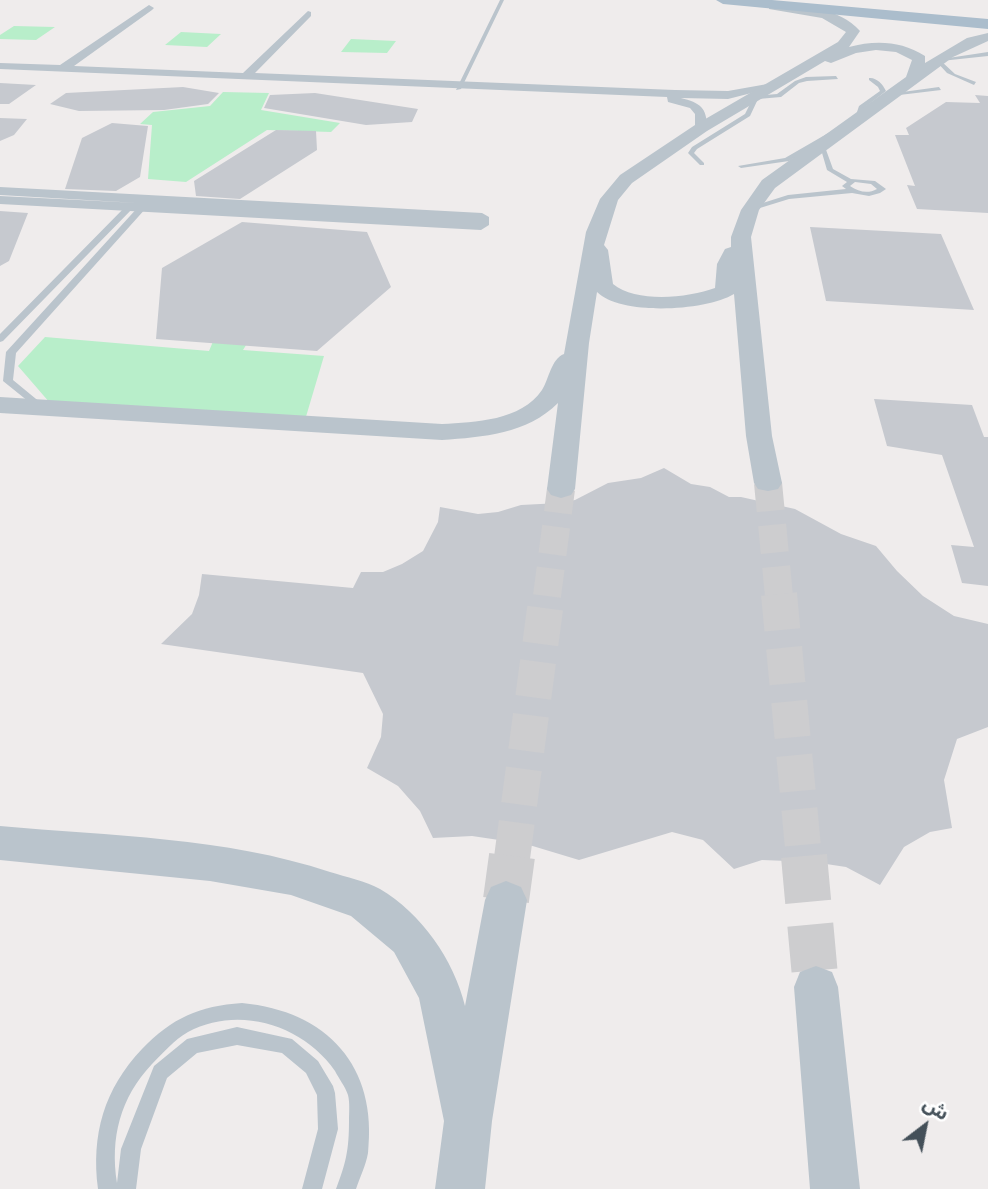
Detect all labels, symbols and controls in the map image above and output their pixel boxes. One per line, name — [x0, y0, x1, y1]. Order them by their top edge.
text: ش — [918, 1090, 954, 1126]
north arrow — [890, 1091, 960, 1161]

